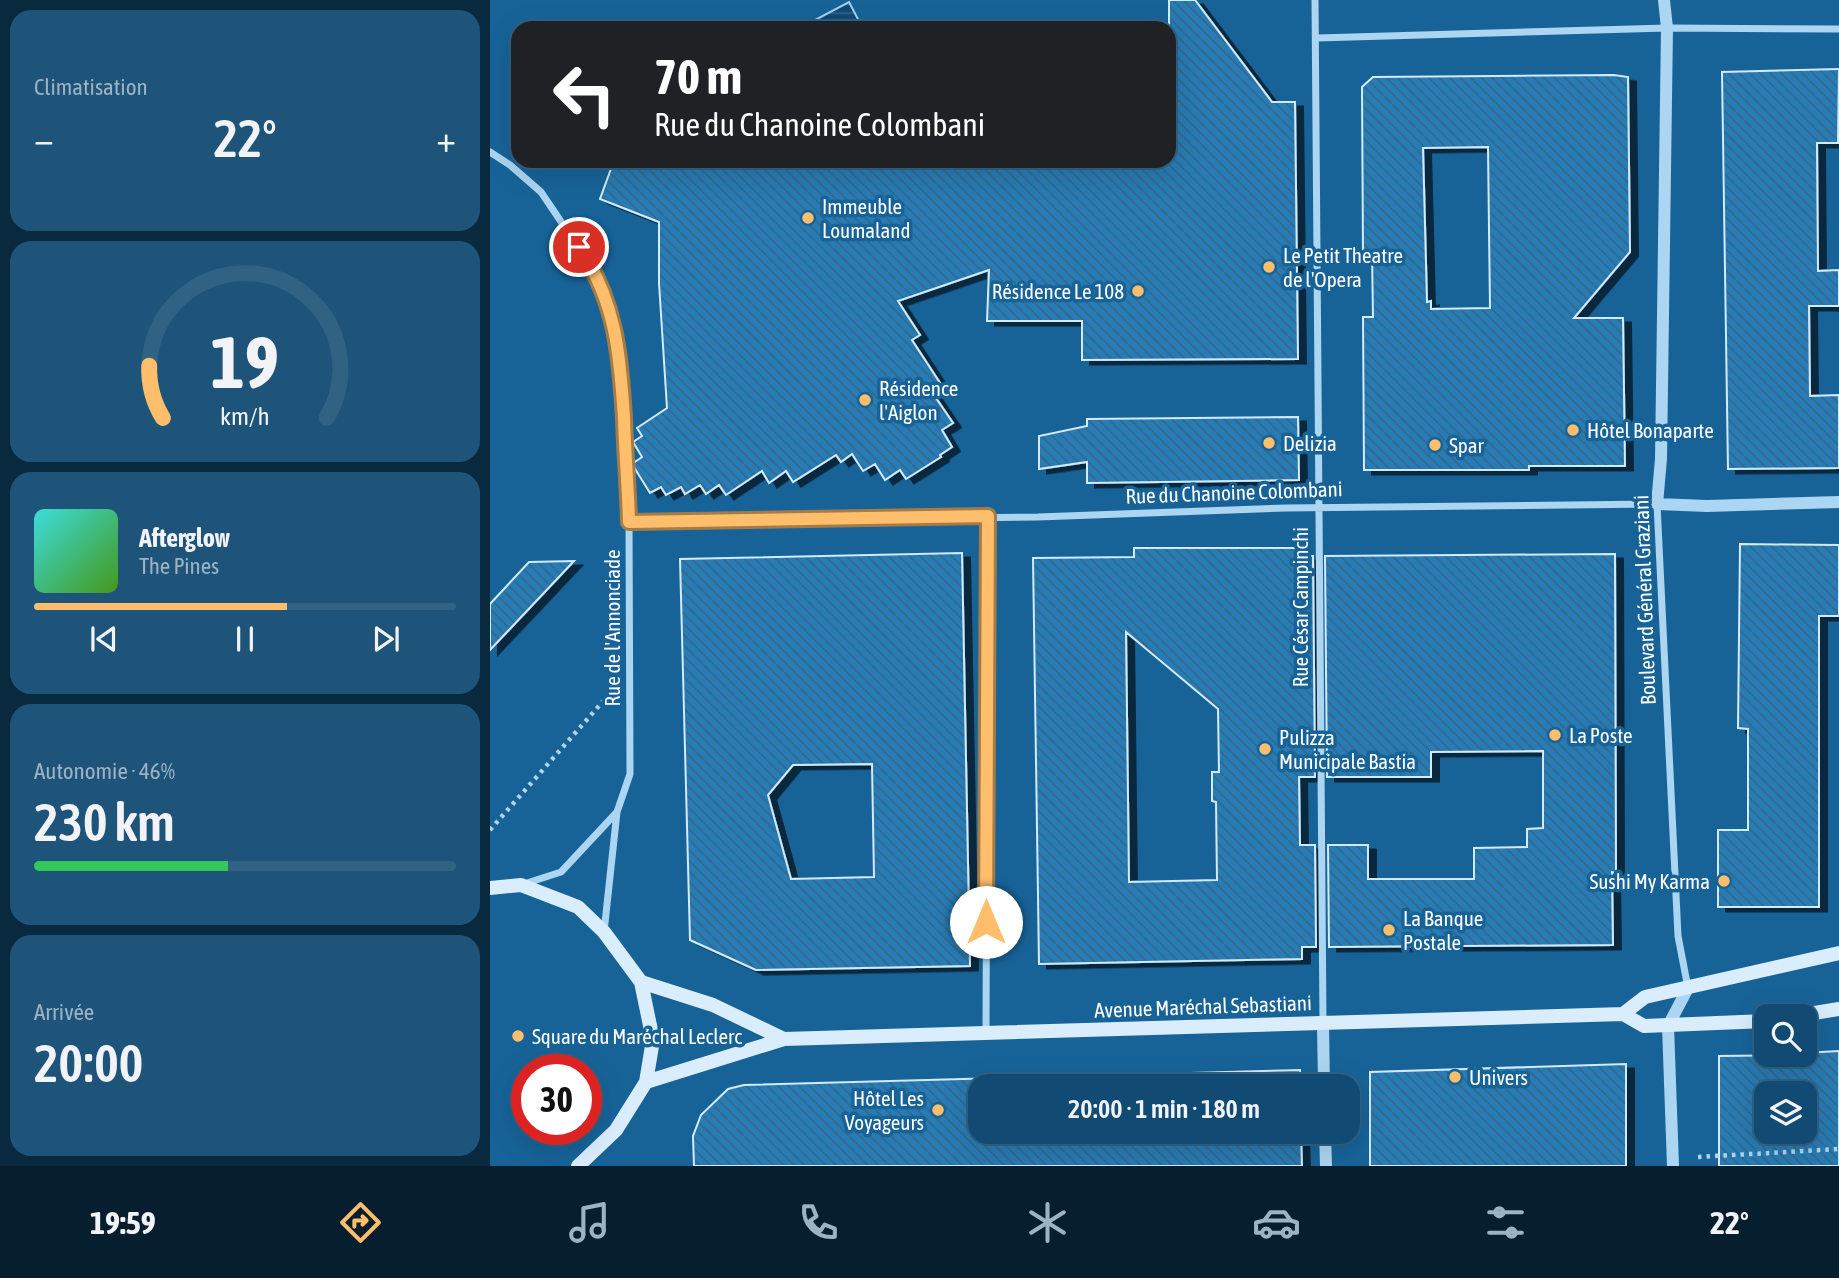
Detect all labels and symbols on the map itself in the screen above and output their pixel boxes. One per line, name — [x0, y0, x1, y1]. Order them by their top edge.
place label: Immeuble Loumaland — [822, 194, 911, 242]
marker: Immeuble Loumaland — [800, 210, 816, 226]
pin — [549, 217, 609, 277]
place label: Le Petit Theatre de l'Opera — [1283, 243, 1403, 291]
marker: Le Petit Theatre de l'Opera — [1261, 259, 1277, 275]
place label: Résidence Le 108 — [992, 279, 1124, 303]
marker: Résidence Le 108 — [1130, 283, 1146, 299]
place label: Résidence l'Aiglon — [879, 376, 958, 424]
marker: Résidence l'Aiglon — [857, 392, 873, 408]
place label: Hôtel Bonaparte — [1587, 418, 1714, 442]
marker: Hôtel Bonaparte — [1565, 422, 1581, 438]
place label: Delizia — [1283, 431, 1337, 455]
place label: Spar — [1449, 433, 1485, 457]
marker: Delizia — [1261, 435, 1277, 451]
marker: Spar — [1427, 437, 1443, 453]
street label: Rue du Chanoine Colombani — [1125, 476, 1343, 508]
street label: Boulevard Général Graziani — [1628, 495, 1660, 705]
street label: Rue César Campinchi — [1288, 527, 1312, 687]
street label: Rue de l'Annonciade — [600, 550, 624, 707]
place label: La Poste — [1569, 723, 1633, 747]
place label: Pulizza Municipale Bastia — [1279, 725, 1416, 773]
marker: La Poste — [1547, 727, 1563, 743]
marker: Pulizza Municipale Bastia — [1257, 741, 1273, 757]
place label: Sushi My Karma — [1589, 869, 1710, 893]
marker: Sushi My Karma — [1716, 873, 1732, 889]
position arrow — [949, 885, 1023, 959]
place label: La Banque Postale — [1403, 906, 1483, 954]
marker: La Banque Postale — [1381, 922, 1397, 938]
street label: Avenue Maréchal Sebastiani — [1094, 990, 1312, 1022]
place label: Square du Maréchal Leclerc — [532, 1024, 742, 1048]
marker: Square du Maréchal Leclerc — [510, 1028, 526, 1044]
speed limit sign: 30 — [511, 1054, 602, 1145]
place label: Univers — [1469, 1065, 1528, 1089]
marker: Univers — [1447, 1069, 1463, 1085]
place label: Hôtel Les Voyageurs — [845, 1086, 924, 1134]
marker: Hôtel Les Voyageurs — [930, 1102, 946, 1118]

